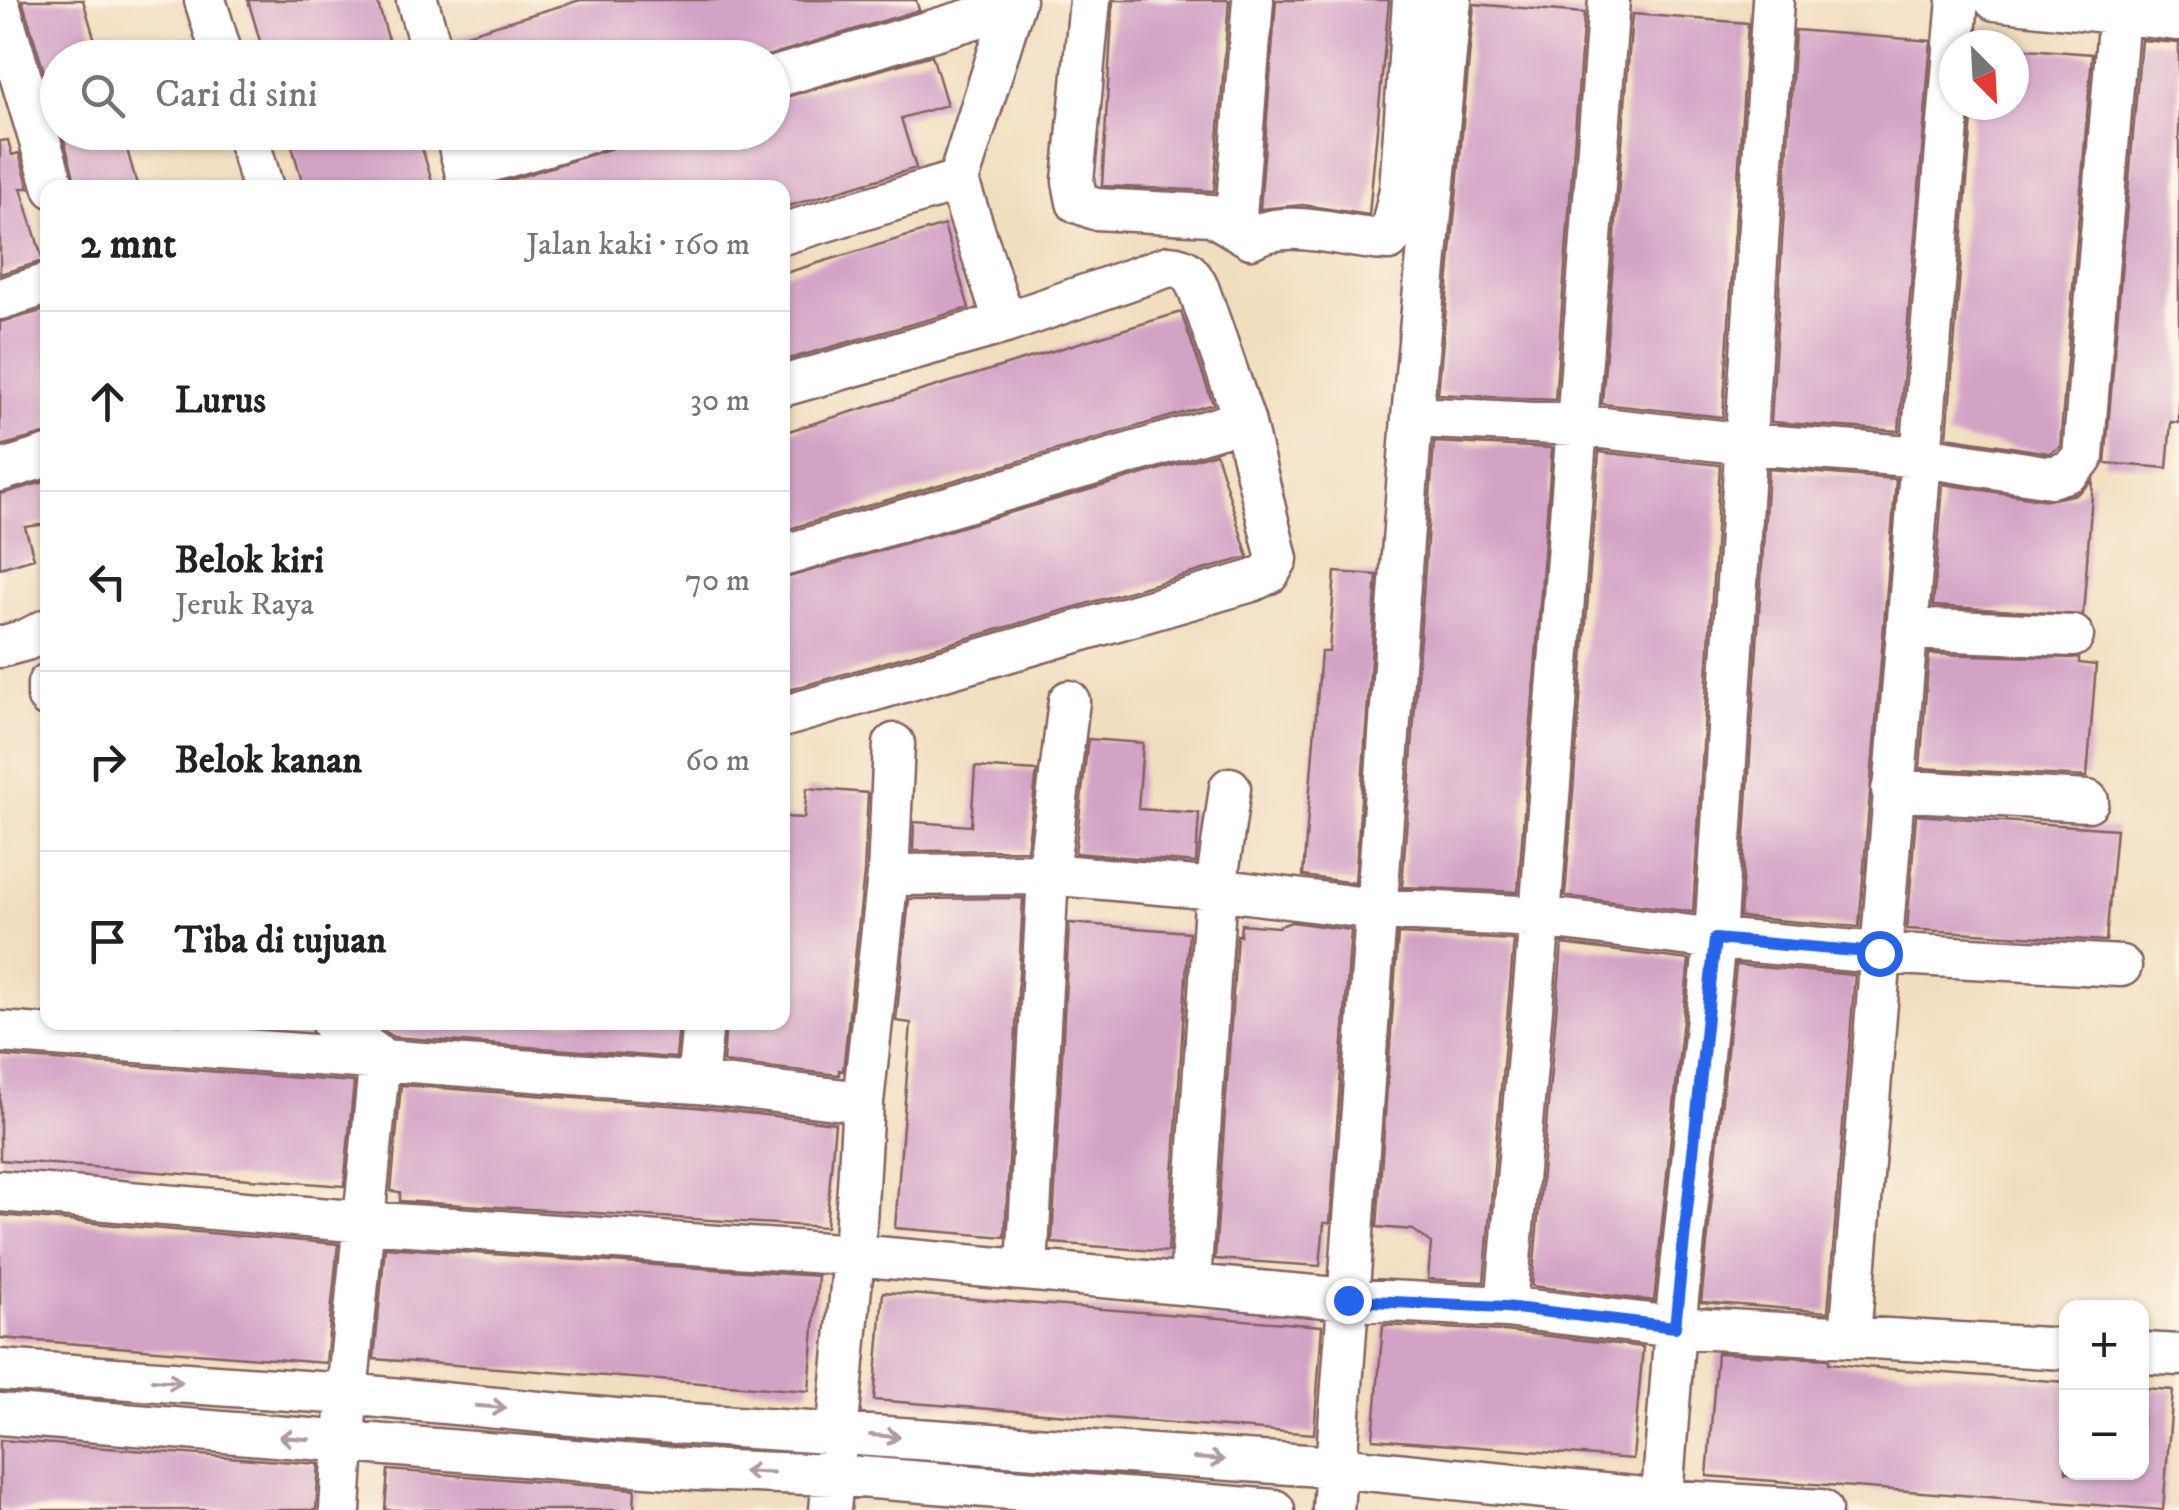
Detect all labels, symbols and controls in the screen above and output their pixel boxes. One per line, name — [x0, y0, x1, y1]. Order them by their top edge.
north arrow — [1939, 30, 2029, 120]
search box — [40, 40, 790, 150]
icon: search — [75, 68, 130, 123]
text: Cari di sini — [155, 71, 318, 119]
text: 2 mnt — [80, 219, 176, 271]
text: Jalan kaki · 160 m — [526, 225, 750, 265]
icon: ahead — [80, 374, 135, 429]
text: Lurus — [175, 377, 266, 425]
text: 30 m — [690, 381, 750, 421]
text: Belok kiri — [175, 537, 324, 585]
icon: left — [80, 554, 135, 609]
text: 70 m — [685, 561, 750, 601]
text: Jeruk Raya — [175, 585, 314, 625]
icon: right — [80, 734, 135, 789]
text: Belok kanan — [175, 737, 362, 785]
text: 60 m — [685, 741, 750, 781]
icon: arrive — [80, 914, 135, 969]
text: Tiba di tujuan — [175, 917, 386, 965]
route start — [1857, 931, 1903, 977]
route end — [1326, 1278, 1372, 1324]
map controls — [2059, 1300, 2149, 1480]
button: + — [2059, 1300, 2149, 1390]
one-way arrow — [151, 1372, 183, 1391]
button: − — [2059, 1390, 2149, 1480]
one-way arrow — [474, 1398, 507, 1417]
one-way arrow — [868, 1427, 901, 1446]
one-way arrow — [278, 1428, 310, 1447]
one-way arrow — [1193, 1449, 1225, 1468]
one-way arrow — [742, 1462, 774, 1481]

